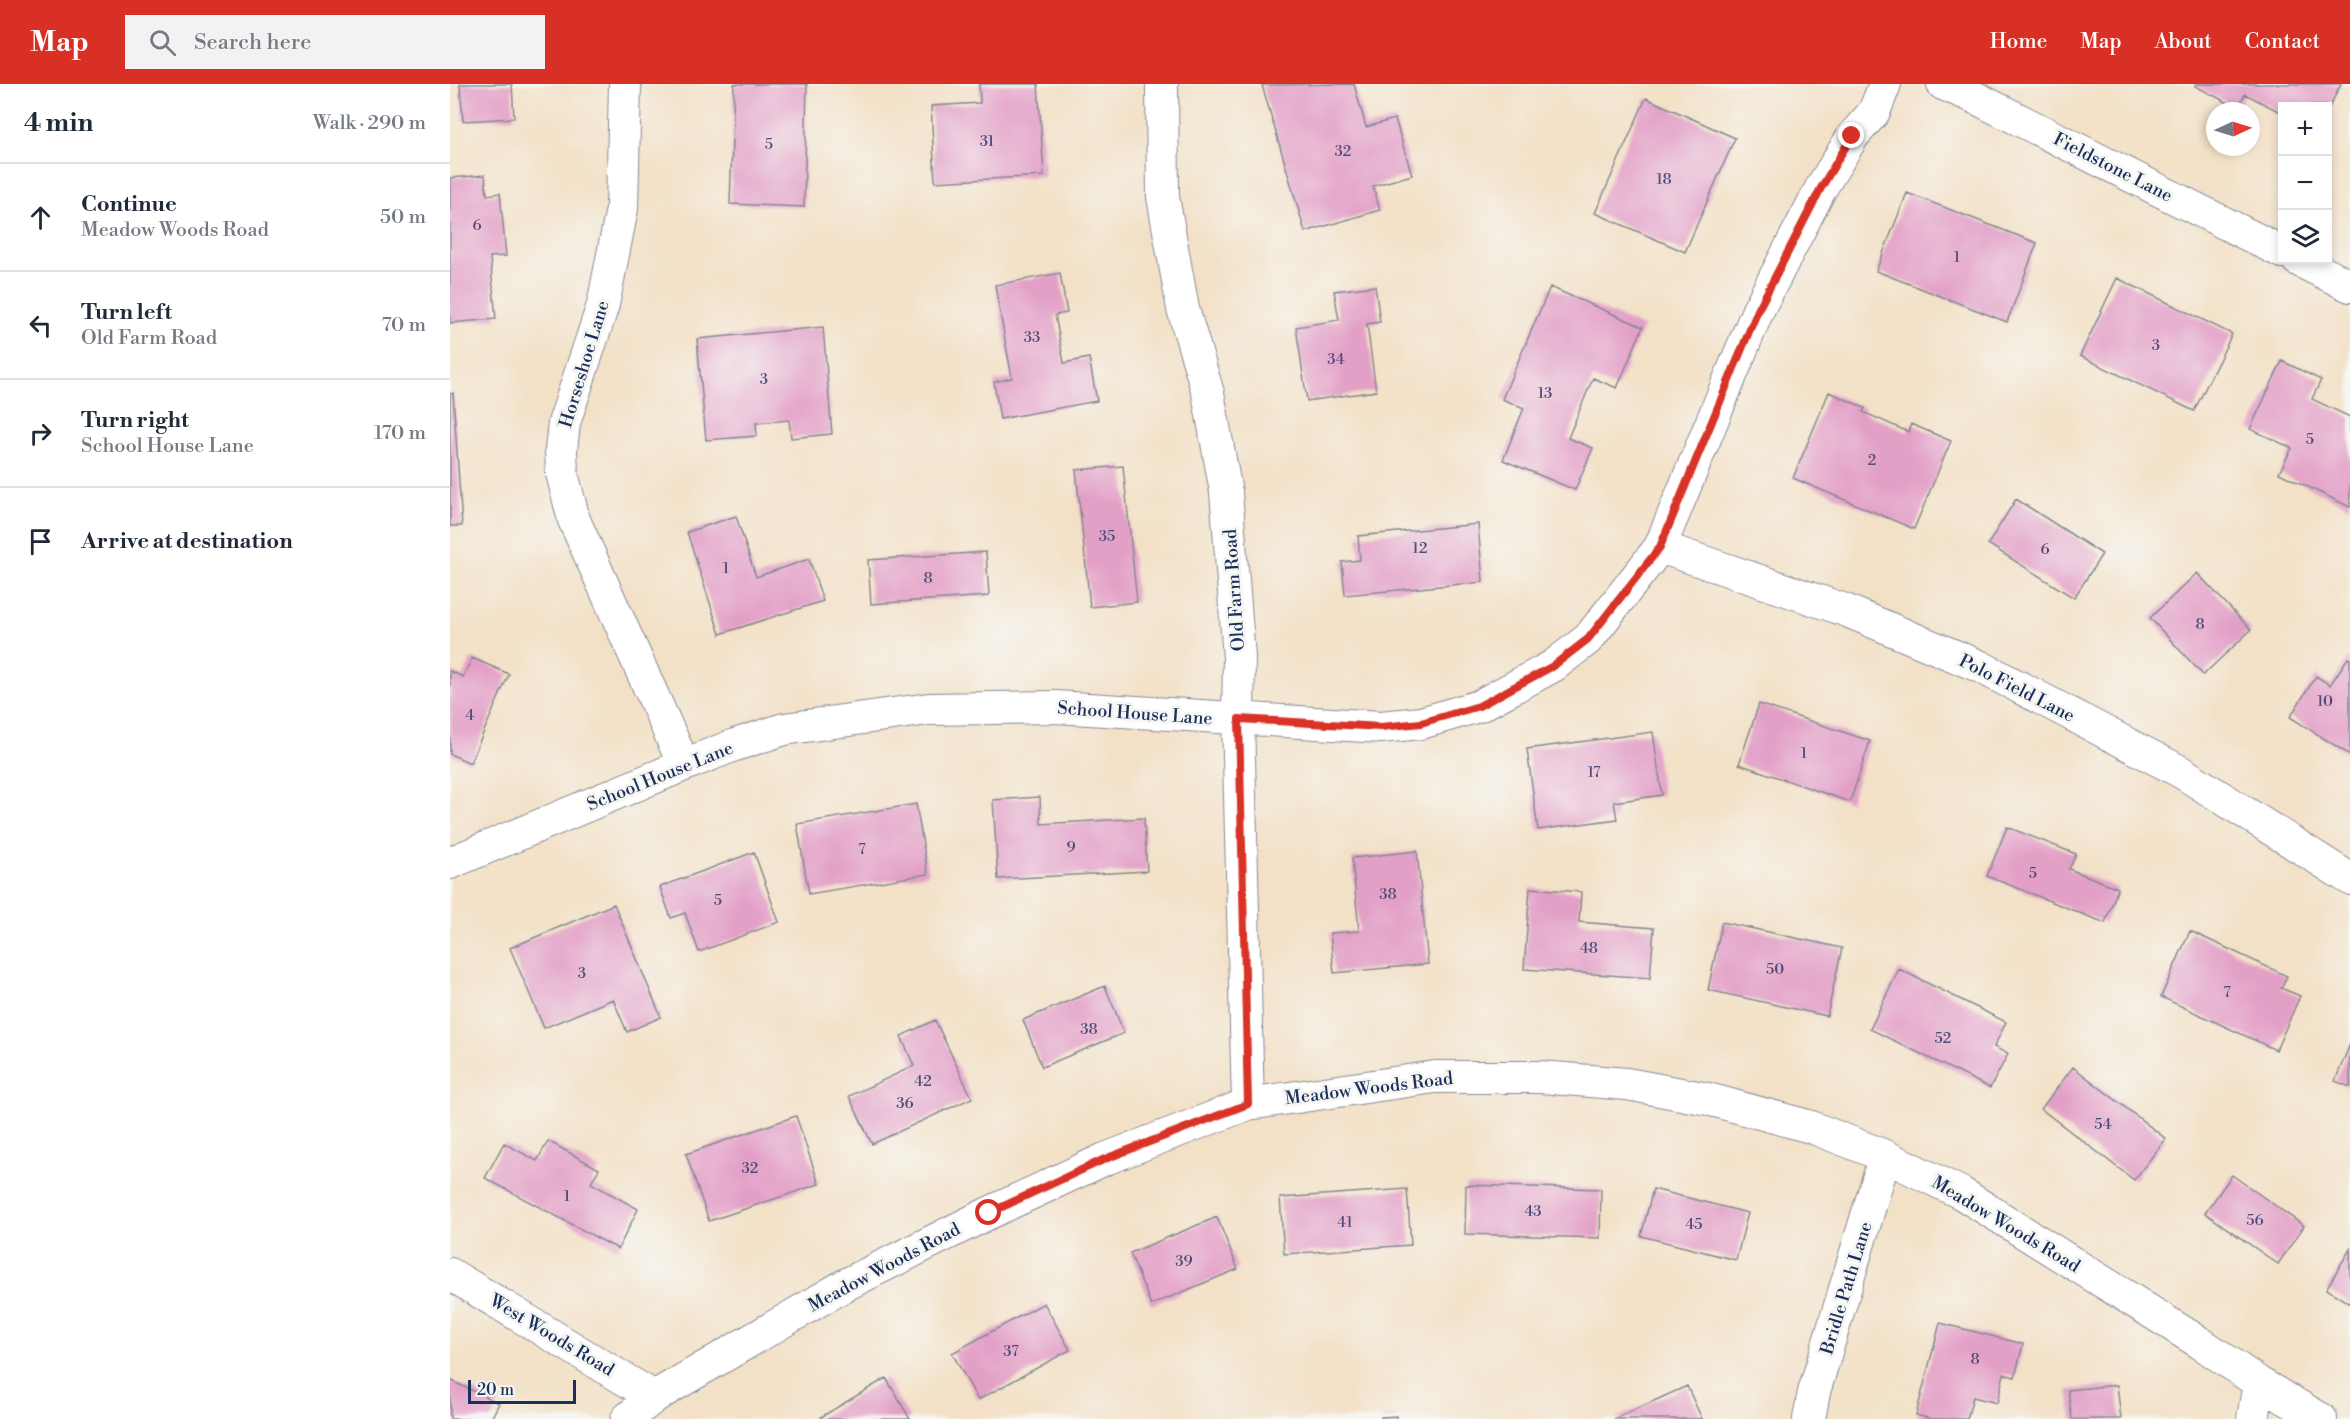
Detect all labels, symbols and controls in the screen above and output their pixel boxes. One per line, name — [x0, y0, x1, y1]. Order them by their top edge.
search box — [125, 15, 545, 69]
text: Map — [30, 25, 89, 60]
icon: search — [146, 26, 179, 59]
text: Search here — [194, 29, 311, 56]
text: Home — [1990, 29, 2047, 55]
text: Map — [2080, 29, 2122, 55]
text: About — [2155, 29, 2212, 55]
text: Contact — [2245, 29, 2320, 55]
north arrow — [2206, 102, 2260, 156]
map controls — [2278, 102, 2332, 264]
button: + — [2278, 102, 2332, 156]
text: 4 min — [24, 107, 94, 139]
text: Walk · 290 m — [313, 111, 426, 136]
route end — [1838, 122, 1864, 148]
street label: Fieldstone Lane — [2049, 127, 2176, 207]
house number: 31 — [980, 132, 995, 151]
house number: 5 — [765, 135, 773, 154]
house number: 32 — [1335, 142, 1351, 161]
button: − — [2278, 156, 2332, 210]
house number: 18 — [1656, 170, 1672, 189]
text: Continue — [81, 191, 177, 218]
icon: ahead — [24, 201, 57, 234]
text: 50 m — [380, 205, 426, 230]
button: layers — [2278, 210, 2332, 264]
house number: 6 — [472, 216, 482, 235]
text: Meadow Woods Road — [81, 218, 269, 243]
house number: 1 — [1954, 248, 1961, 267]
street label: Horseshoe Lane — [554, 298, 615, 430]
text: Turn left — [81, 299, 172, 326]
icon: left — [24, 309, 57, 342]
text: 70 m — [382, 313, 426, 338]
text: Old Farm Road — [81, 326, 217, 351]
house number: 33 — [1024, 328, 1040, 347]
house number: 3 — [2152, 336, 2160, 355]
house number: 34 — [1327, 350, 1345, 369]
house number: 3 — [760, 370, 768, 389]
house number: 13 — [1538, 384, 1552, 403]
text: Turn right — [81, 407, 189, 434]
icon: right — [24, 417, 57, 450]
text: 170 m — [374, 421, 426, 446]
house number: 5 — [2306, 430, 2314, 449]
text: School House Lane — [81, 434, 254, 459]
house number: 2 — [1868, 451, 1876, 470]
icon: arrive — [24, 525, 57, 558]
house number: 35 — [1099, 527, 1115, 546]
street label: Old Farm Road — [1219, 527, 1250, 652]
text: Arrive at destination — [81, 528, 293, 555]
house number: 12 — [1412, 539, 1428, 558]
house number: 6 — [2040, 540, 2050, 559]
house number: 1 — [723, 559, 730, 578]
house number: 8 — [923, 569, 933, 588]
house number: 8 — [2195, 615, 2205, 634]
street label: Polo Field Lane — [1955, 649, 2079, 728]
house number: 10 — [2317, 692, 2333, 711]
street label: School House Lane — [1057, 697, 1213, 730]
house number: 4 — [466, 706, 475, 725]
street label: School House Lane — [584, 737, 737, 816]
house number: 1 — [1801, 744, 1808, 763]
house number: 17 — [1587, 763, 1601, 782]
house number: 9 — [1066, 838, 1076, 857]
house number: 7 — [858, 840, 866, 859]
house number: 5 — [2029, 864, 2037, 883]
house number: 38 — [1379, 885, 1397, 904]
house number: 5 — [714, 891, 722, 910]
house number: 48 — [1580, 939, 1598, 958]
house number: 50 — [1766, 960, 1784, 979]
house number: 3 — [578, 964, 586, 983]
house number: 7 — [2223, 983, 2231, 1002]
house number: 38 — [1080, 1020, 1098, 1039]
house number: 52 — [1935, 1029, 1951, 1048]
street label: Meadow Woods Road — [1284, 1067, 1455, 1110]
house number: 42 — [914, 1072, 932, 1091]
house number: 36 — [896, 1094, 914, 1113]
house number: 54 — [2094, 1115, 2112, 1134]
house number: 32 — [742, 1159, 758, 1178]
street label: Meadow Woods Road — [1927, 1171, 2085, 1278]
house number: 1 — [564, 1187, 571, 1206]
route start — [975, 1199, 1001, 1225]
house number: 43 — [1524, 1202, 1542, 1221]
house number: 56 — [2246, 1211, 2264, 1230]
house number: 41 — [1337, 1213, 1353, 1232]
house number: 45 — [1685, 1215, 1703, 1234]
street label: Meadow Woods Road — [804, 1217, 965, 1317]
street label: Bridle Path Lane — [1815, 1219, 1878, 1358]
house number: 39 — [1175, 1252, 1193, 1271]
street label: West Woods Road — [484, 1289, 619, 1382]
house number: 37 — [1003, 1342, 1019, 1361]
house number: 8 — [1970, 1350, 1980, 1369]
scale bar — [468, 1377, 576, 1404]
text: 20 m — [477, 1380, 514, 1400]

